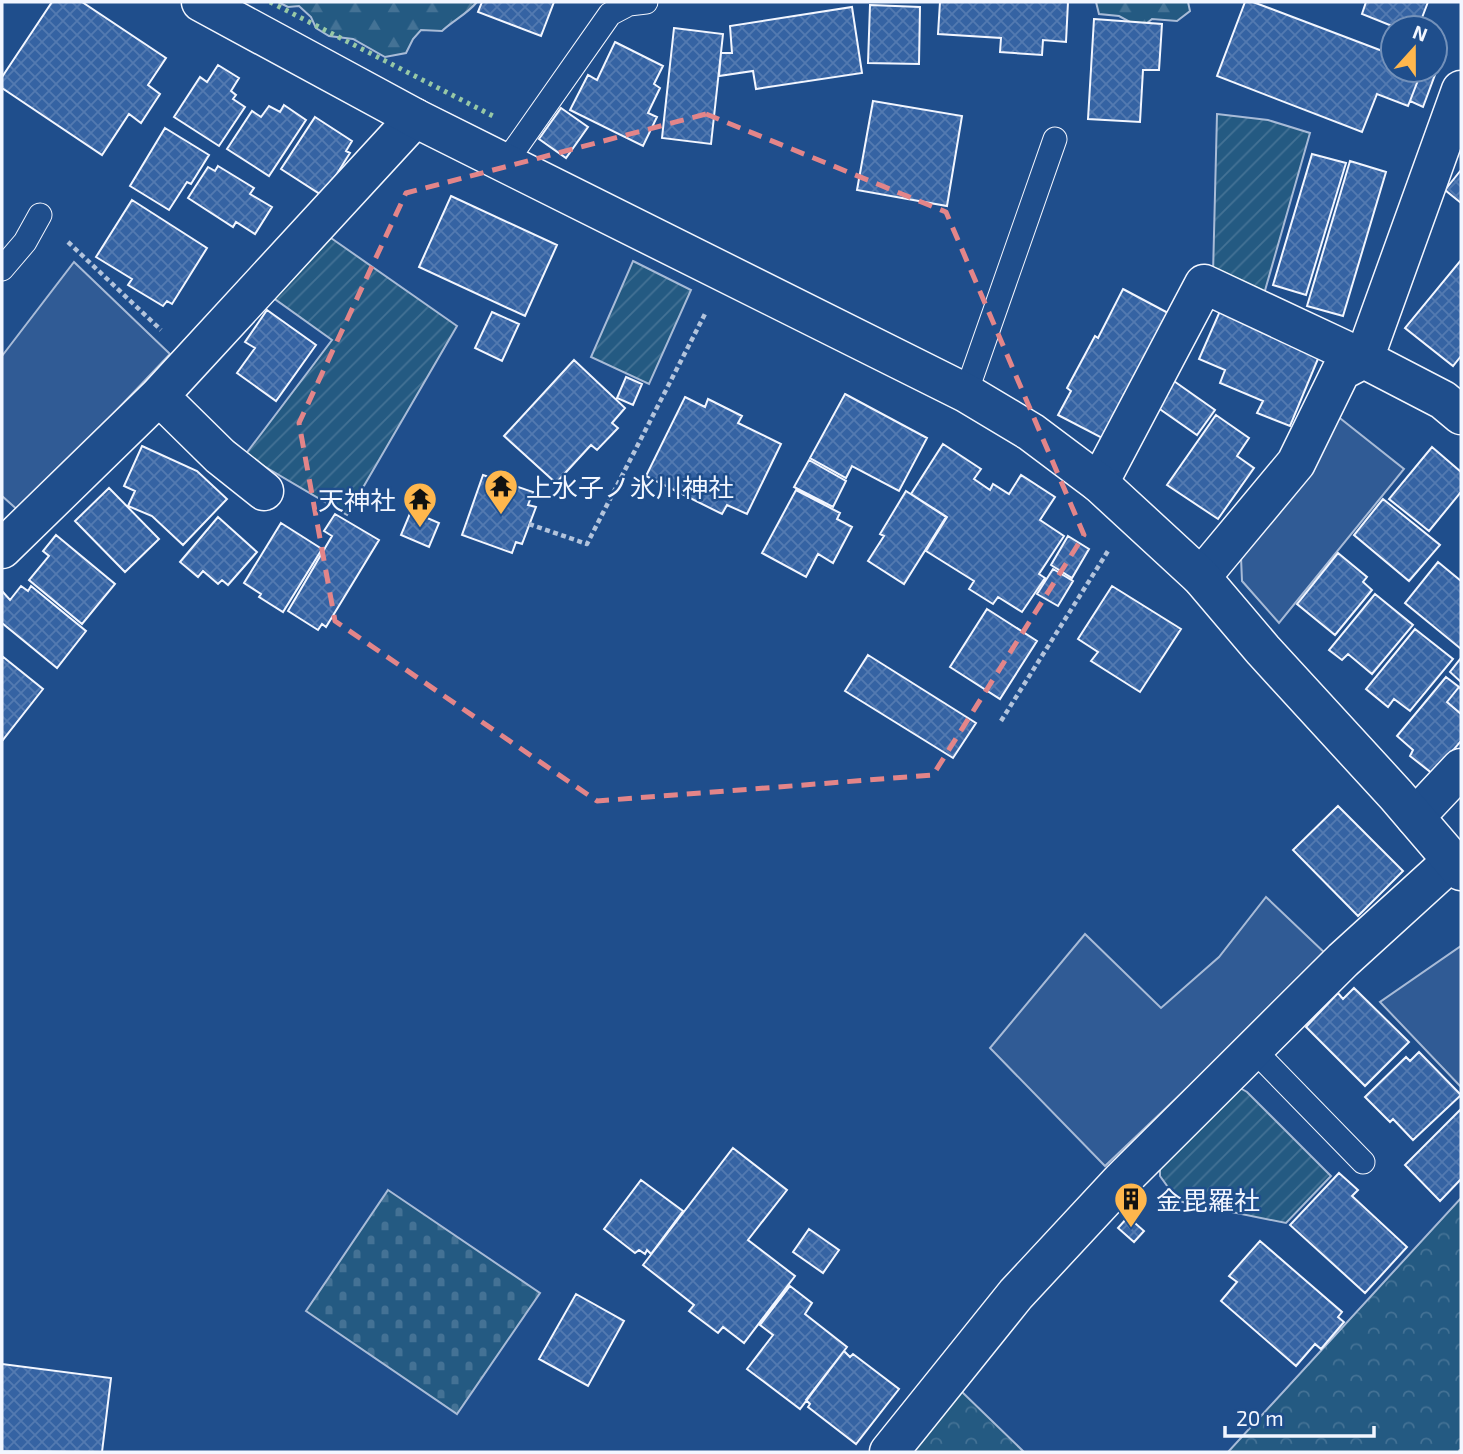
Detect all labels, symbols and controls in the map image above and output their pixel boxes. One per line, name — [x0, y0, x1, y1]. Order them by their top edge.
north arrow — [1379, 14, 1449, 84]
text: N — [1410, 19, 1431, 46]
temple icon: 上水子ノ氷川神社 — [482, 467, 520, 516]
place label: 上水子ノ氷川神社 — [526, 471, 734, 502]
temple icon: 天神社 — [401, 480, 439, 529]
place label: 天神社 — [318, 484, 396, 515]
building icon: 金毘羅社 — [1112, 1180, 1150, 1229]
place label: 金毘羅社 — [1156, 1184, 1260, 1215]
scale bar — [1225, 1394, 1374, 1438]
text: 20 m — [1236, 1405, 1284, 1430]

